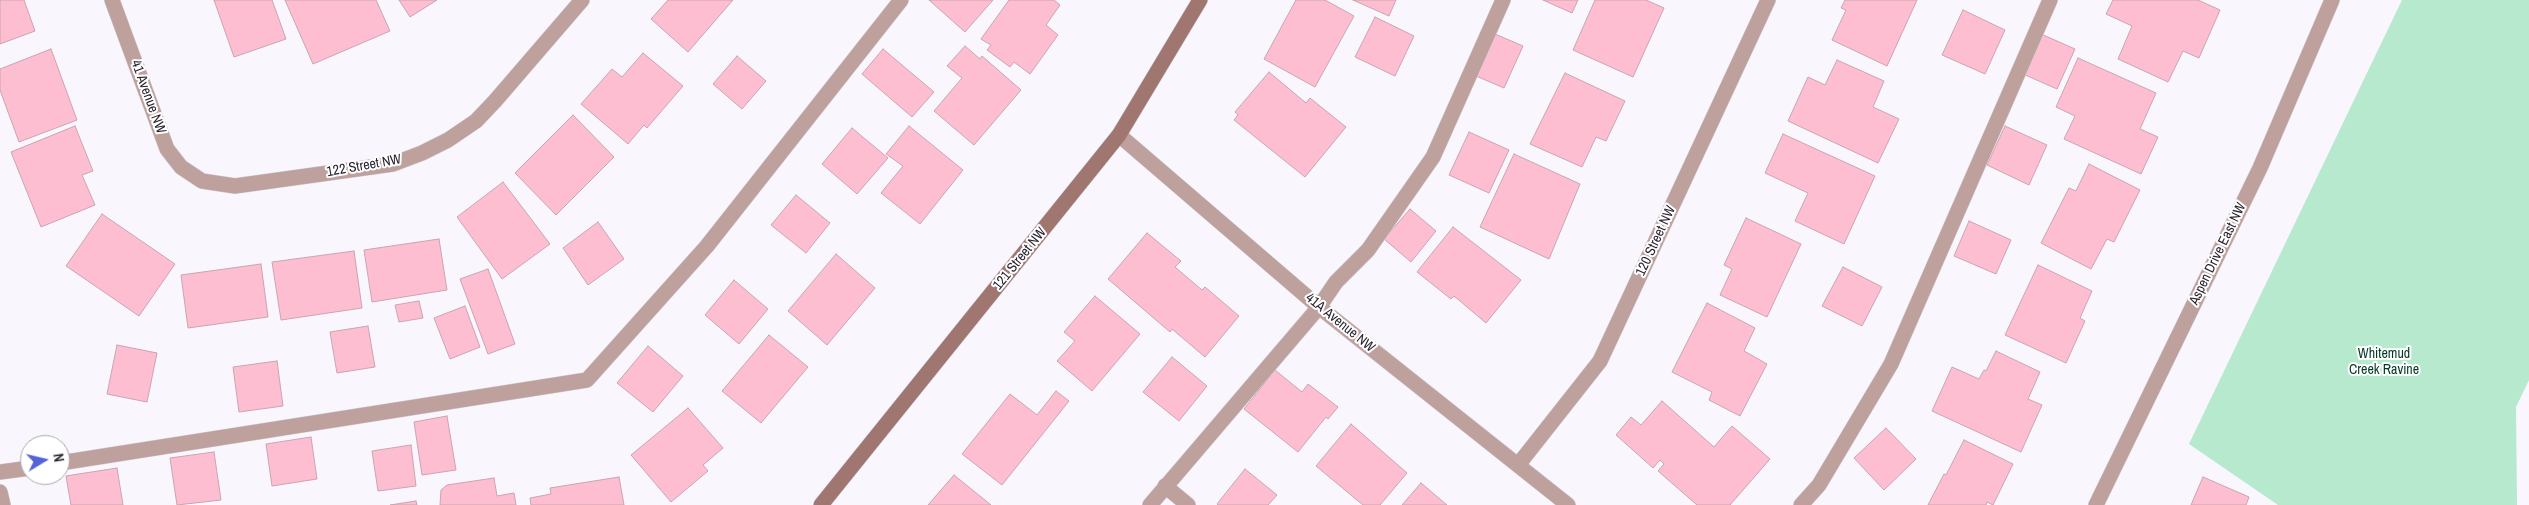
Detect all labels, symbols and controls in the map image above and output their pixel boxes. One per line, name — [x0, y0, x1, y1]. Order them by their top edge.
street label: 41 Avenue NW — [127, 58, 169, 136]
street label: 122 Street NW — [325, 151, 403, 181]
street label: Aspen Drive East NW — [2186, 200, 2250, 308]
street label: 120 Street NW — [1632, 203, 1680, 279]
street label: 121 Street NW — [990, 224, 1050, 294]
street label: 41A Avenue NW — [1302, 290, 1378, 356]
park label: Whitemud Creek Ravine — [2349, 346, 2419, 378]
north arrow — [20, 435, 70, 485]
text: N — [49, 452, 68, 463]

